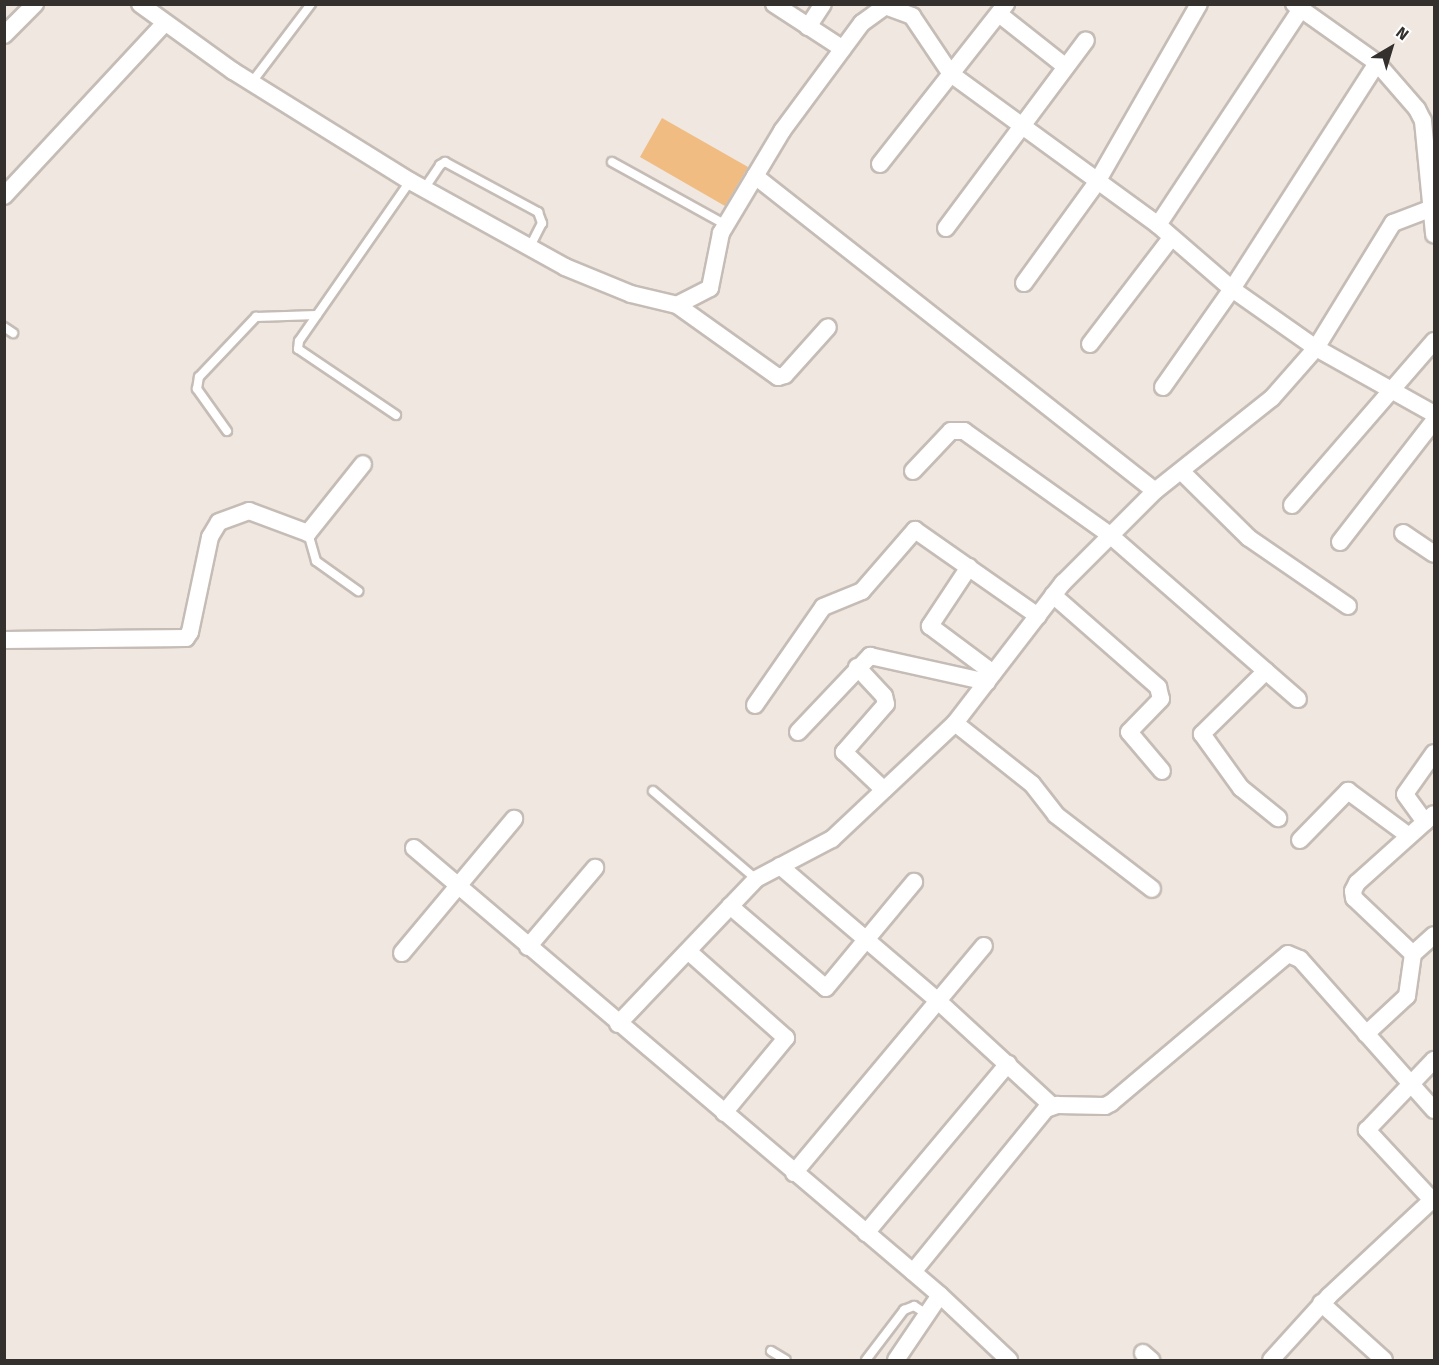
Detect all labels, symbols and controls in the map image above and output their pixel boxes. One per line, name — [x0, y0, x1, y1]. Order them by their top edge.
north arrow — [1361, 18, 1421, 78]
text: N — [1392, 23, 1412, 44]

